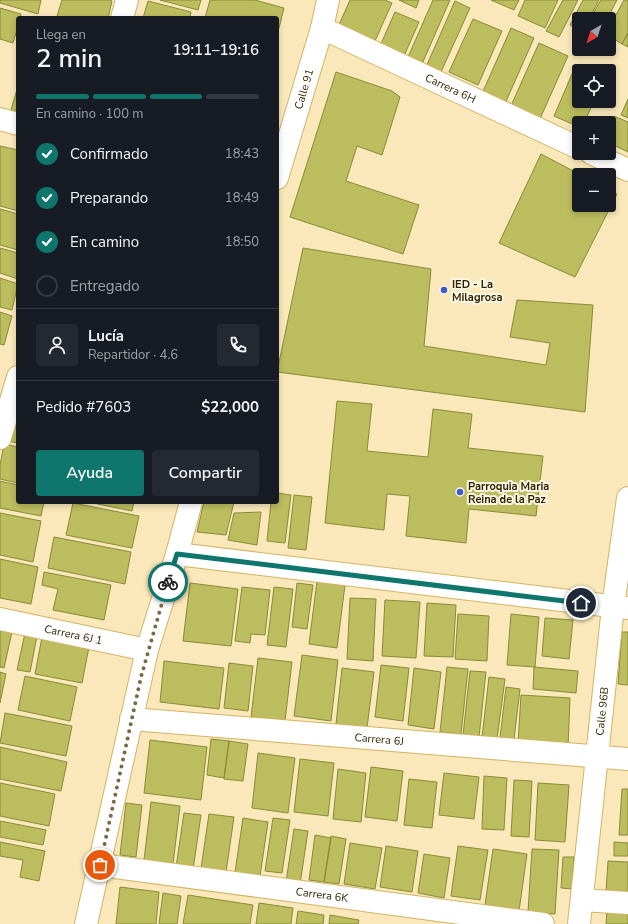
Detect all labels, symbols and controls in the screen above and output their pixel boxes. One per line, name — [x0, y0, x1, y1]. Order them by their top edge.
north arrow — [572, 12, 616, 56]
map controls — [572, 12, 616, 212]
text: Llega en — [36, 26, 86, 44]
text: 19:11–19:16 — [172, 40, 259, 60]
text: 2 min — [36, 41, 102, 76]
button: locate — [572, 64, 616, 108]
street label: Calle 91 — [291, 67, 317, 111]
street label: Carrera 6H — [423, 70, 478, 107]
text: En camino · 100 m — [36, 105, 143, 123]
button: + — [572, 116, 616, 160]
icon: check — [36, 143, 58, 165]
text: Confirmado — [70, 144, 148, 164]
text: 18:43 — [225, 145, 259, 163]
button: − — [572, 168, 616, 212]
icon: check — [36, 187, 58, 209]
text: Preparando — [70, 188, 148, 208]
text: 18:49 — [225, 189, 259, 207]
icon: check — [36, 231, 58, 253]
text: En camino — [70, 232, 139, 252]
text: 18:50 — [225, 233, 259, 251]
text: Entregado — [70, 276, 140, 296]
place label: IED - La Milagrosa — [452, 277, 502, 305]
marker: IED - La Milagrosa — [439, 285, 449, 295]
button: person — [36, 324, 78, 366]
button: phone — [217, 324, 259, 366]
text: Lucía — [88, 326, 124, 346]
text: Repartidor · 4.6 — [88, 346, 178, 364]
text: Pedido #7603 — [36, 397, 131, 417]
text: $22,000 — [201, 397, 259, 417]
button: Ayuda — [36, 450, 144, 496]
button: Compartir — [152, 450, 259, 496]
place label: Parroquia Maria Reina de la Paz — [468, 479, 549, 507]
marker: Parroquia Maria Reina de la Paz — [455, 487, 465, 497]
courier — [148, 562, 188, 602]
icon: bike — [157, 571, 179, 593]
pin — [564, 586, 598, 620]
icon: home — [570, 592, 592, 614]
street label: Carrera 6J 1 — [43, 622, 104, 648]
street label: Calle 96B — [592, 686, 612, 736]
street label: Carrera 6J — [354, 730, 404, 749]
pin — [83, 848, 117, 882]
icon: bag — [89, 854, 111, 876]
street label: Carrera 6K — [295, 884, 350, 906]

